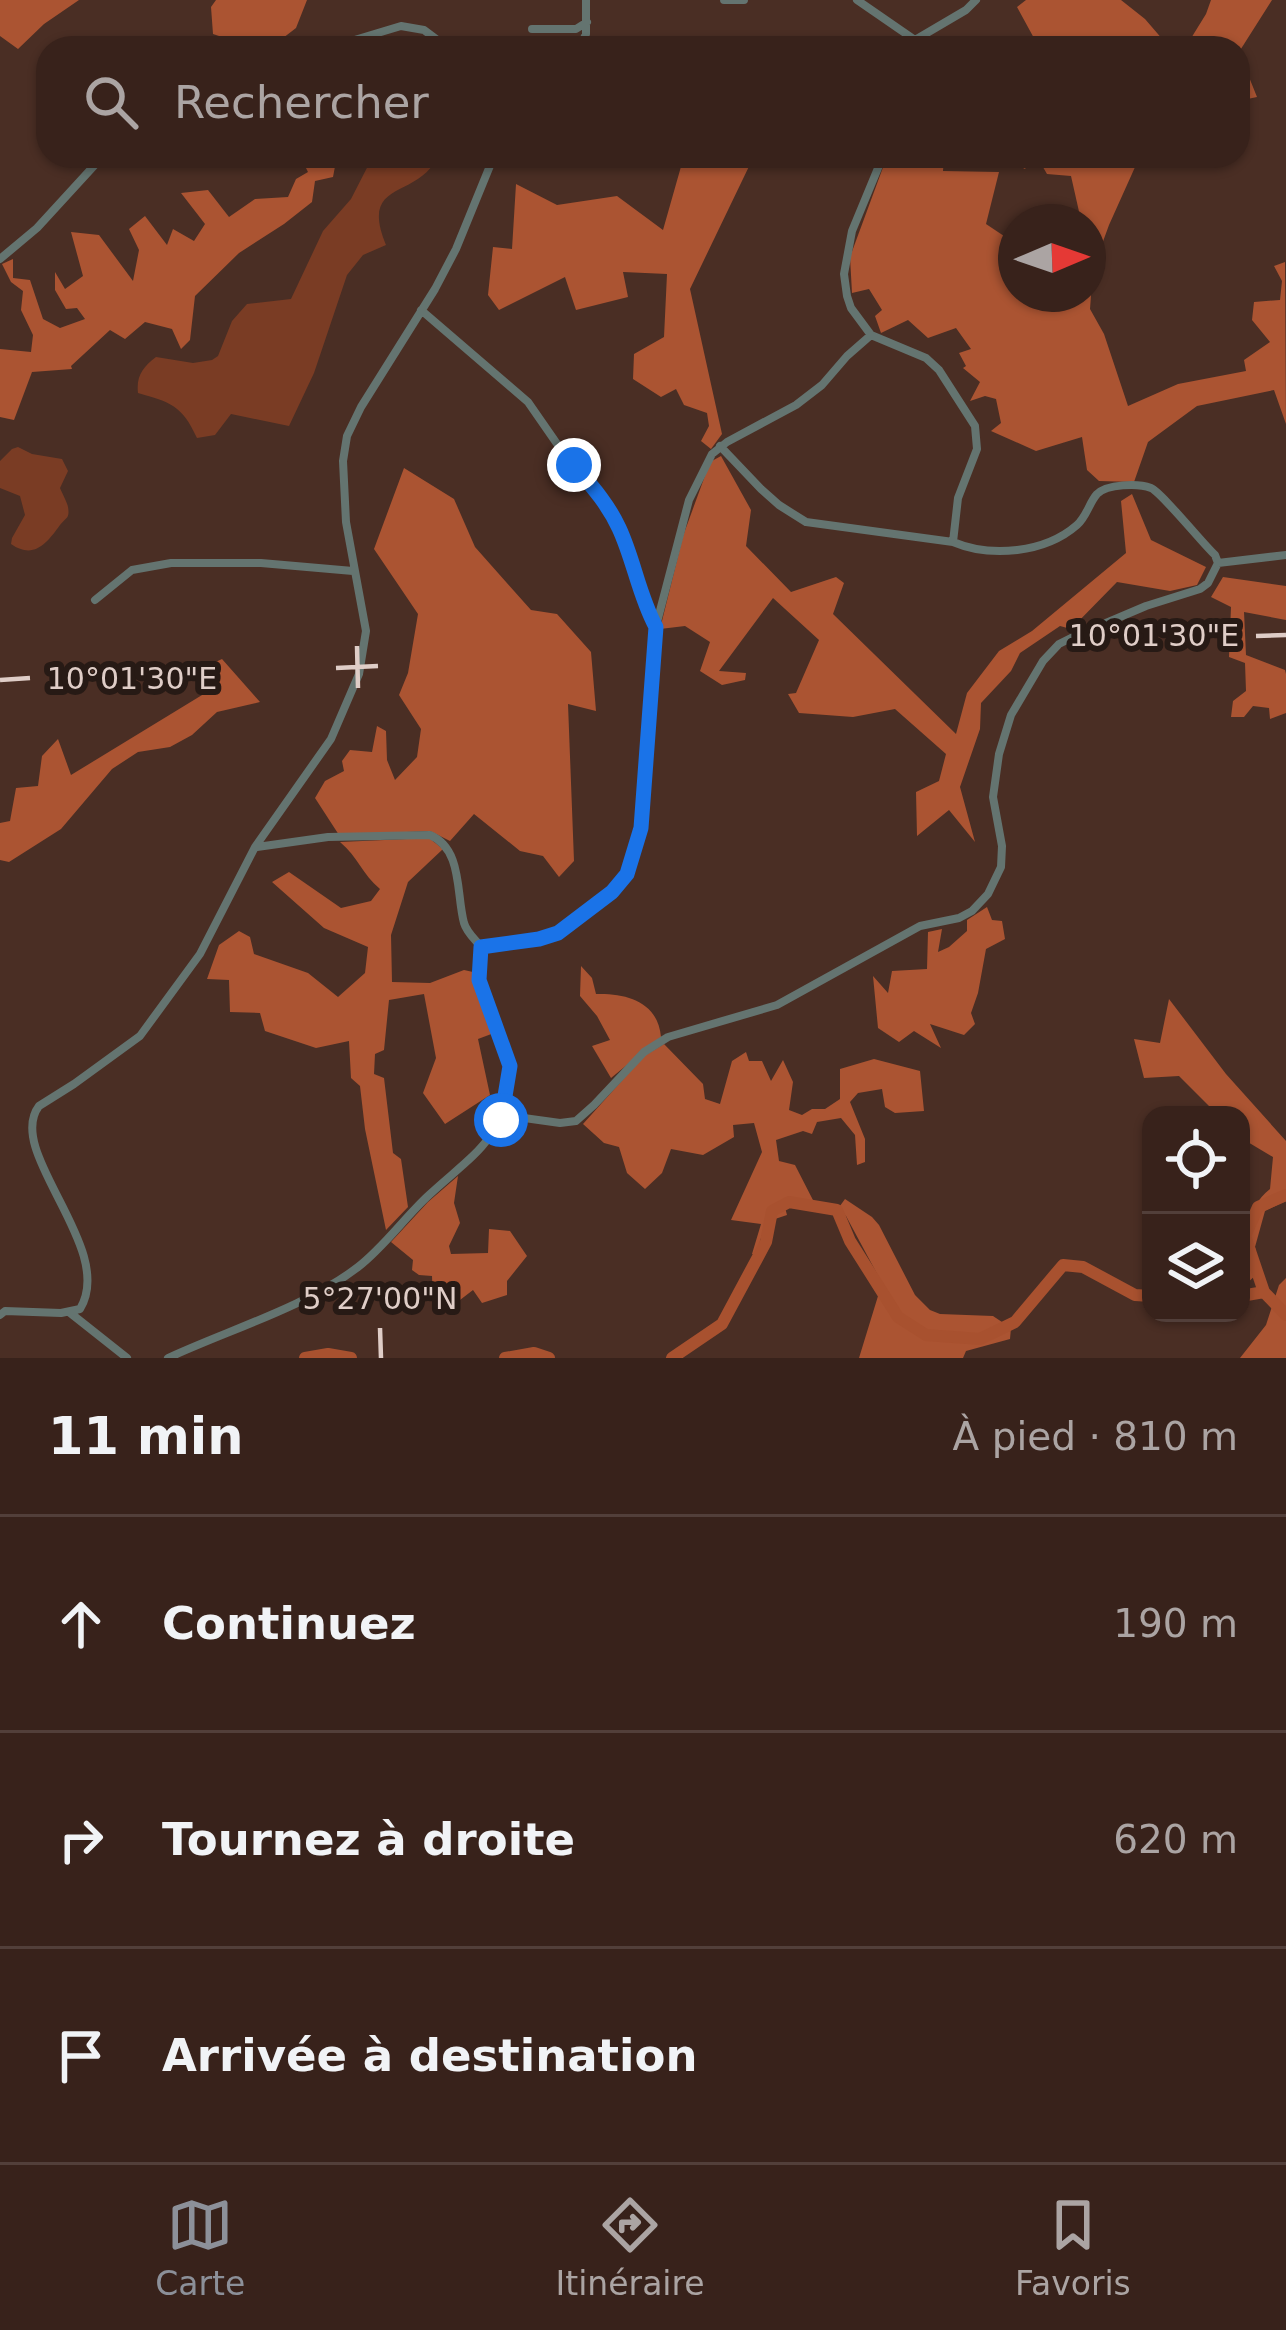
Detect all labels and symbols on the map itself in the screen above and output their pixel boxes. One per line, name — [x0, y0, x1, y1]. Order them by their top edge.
north arrow — [998, 204, 1106, 312]
route end — [547, 438, 601, 492]
text: 10°01'30"E — [1069, 618, 1239, 653]
text: 10°01'30"E — [47, 661, 217, 696]
route start — [474, 1093, 528, 1147]
text: 5°27'00"N — [303, 1281, 457, 1316]

